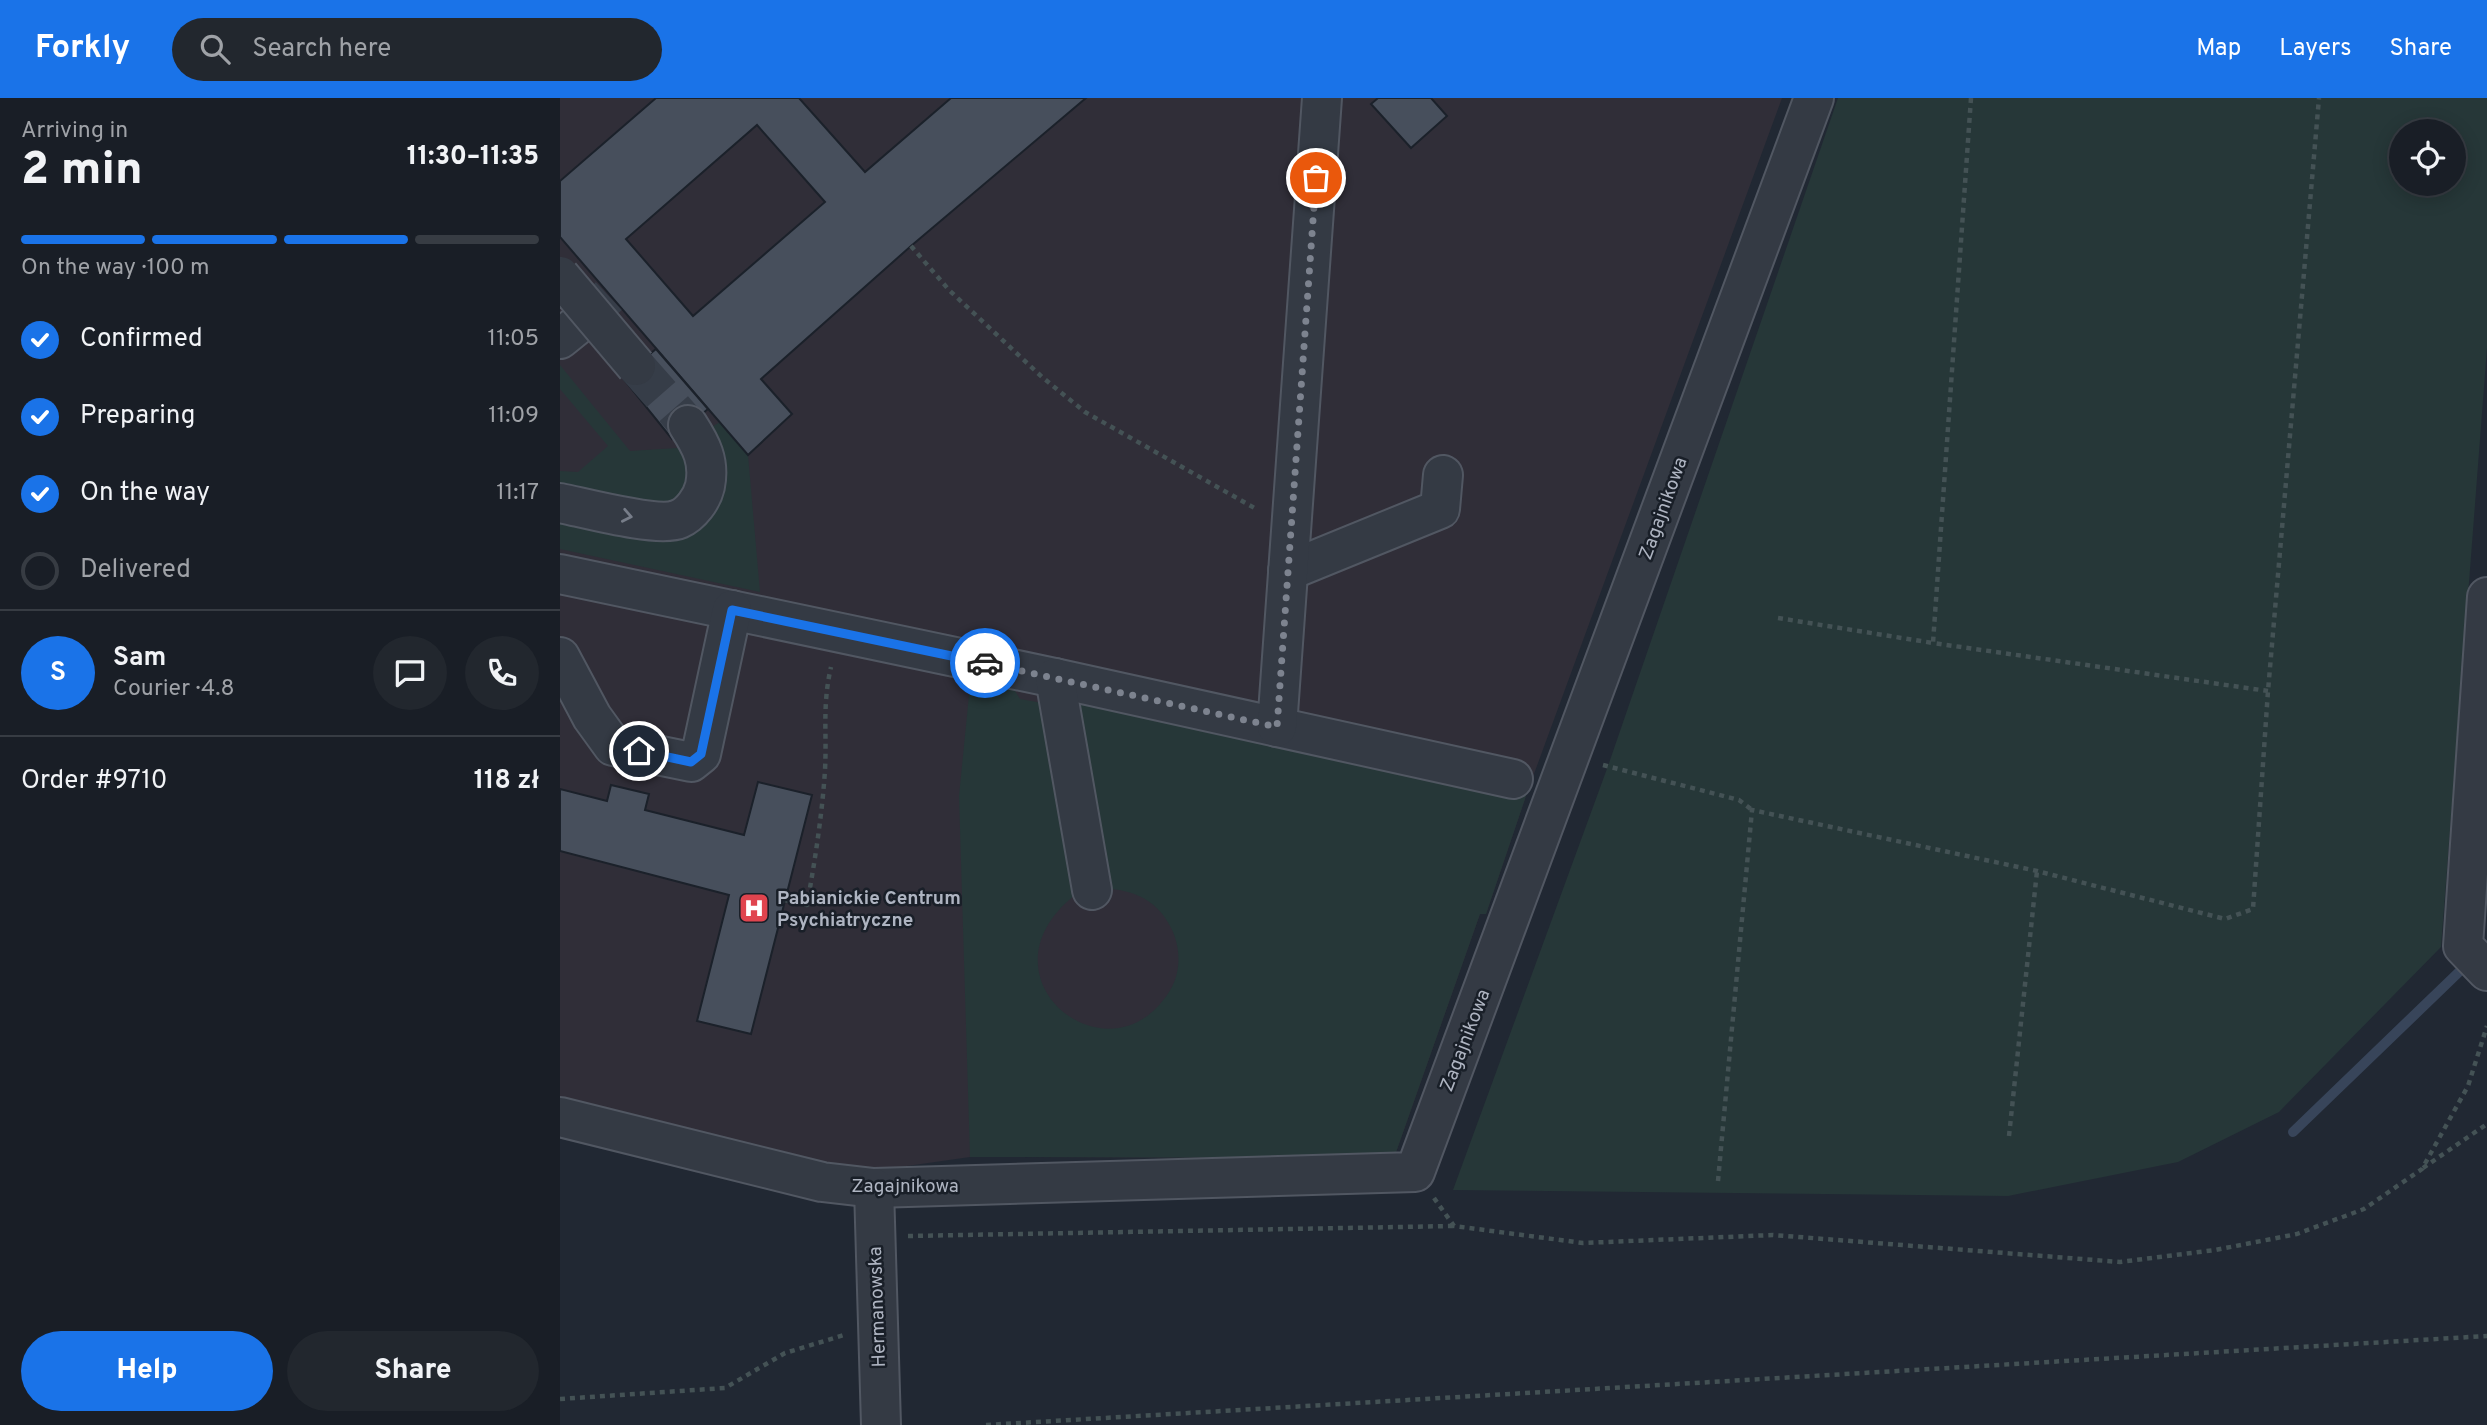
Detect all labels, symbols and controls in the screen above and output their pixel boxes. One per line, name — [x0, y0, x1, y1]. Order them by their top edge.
search box — [172, 18, 662, 81]
text: Forkly — [35, 28, 130, 70]
icon: search — [196, 30, 234, 68]
text: Search here — [252, 33, 391, 66]
text: Map — [2196, 34, 2241, 64]
text: Layers — [2279, 34, 2351, 64]
text: Share — [2389, 34, 2452, 64]
text: Arriving in — [21, 117, 128, 146]
map controls — [2389, 119, 2466, 196]
button: locate — [2389, 119, 2466, 196]
text: 11:30–11:35 — [407, 141, 539, 174]
text: 2 min — [21, 142, 143, 201]
pin — [1286, 148, 1346, 208]
icon: bag — [1297, 159, 1335, 197]
text: On the way · 100 m — [21, 254, 210, 283]
icon: check — [21, 321, 59, 359]
text: Confirmed — [80, 323, 203, 356]
text: 11:05 — [488, 325, 539, 354]
icon: check — [21, 398, 59, 436]
text: Preparing — [80, 400, 195, 433]
text: 11:09 — [488, 402, 539, 431]
street label: Zagajnikowa — [1634, 454, 1694, 563]
icon: check — [21, 475, 59, 513]
text: On the way — [80, 477, 210, 510]
text: 11:17 — [496, 479, 539, 508]
one-way arrow — [621, 508, 633, 523]
text: Delivered — [80, 554, 191, 587]
courier — [950, 628, 1020, 698]
button: chat — [373, 636, 447, 710]
button: phone — [465, 636, 539, 710]
text: Sam — [113, 642, 166, 675]
icon: car — [966, 644, 1004, 682]
text: S — [50, 657, 66, 690]
text: Courier · 4.8 — [113, 675, 234, 704]
pin — [609, 721, 669, 781]
icon: home — [620, 732, 658, 770]
text: Order #9710 — [21, 765, 168, 798]
text: 118 zł — [474, 765, 539, 798]
place label: Pabianickie Centrum Psychiatryczne — [777, 887, 961, 933]
hospital icon: Pabianickie Centrum Psychiatryczne — [737, 891, 771, 925]
street label: Zagajnikowa — [1435, 986, 1496, 1095]
street label: Zagajnikowa — [851, 1175, 959, 1199]
street label: Hermanowska — [864, 1246, 892, 1368]
button: Help — [21, 1331, 273, 1411]
button: Share — [287, 1331, 539, 1411]

